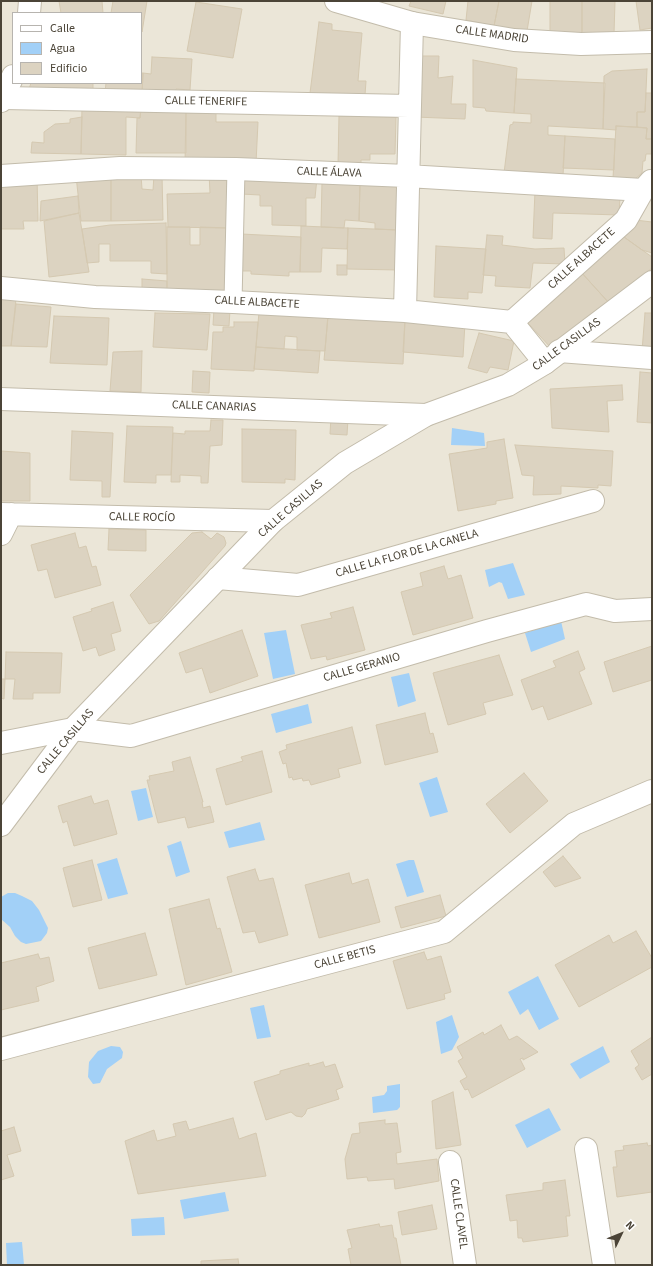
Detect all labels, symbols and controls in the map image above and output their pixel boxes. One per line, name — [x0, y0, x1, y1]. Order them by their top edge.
legend — [12, 12, 142, 84]
text: Calle — [50, 20, 75, 37]
street label: CALLE MADRID — [454, 23, 530, 47]
text: Agua — [50, 40, 75, 57]
text: Edificio — [50, 60, 87, 77]
street label: CALLE TENERIFE — [164, 94, 248, 110]
street label: CALLE ÁLAVA — [296, 165, 362, 181]
street label: CALLE ALBACETE — [545, 225, 619, 293]
street label: CALLE ALBACETE — [214, 294, 300, 312]
street label: CALLE CASILLAS — [530, 315, 604, 375]
street label: CALLE CANARIAS — [172, 398, 256, 416]
street label: CALLE CASILLAS — [256, 477, 326, 541]
street label: CALLE ROCÍO — [109, 510, 175, 526]
street label: CALLE LA FLOR DE LA CANELA — [334, 527, 480, 581]
street label: CALLE GERANIO — [322, 650, 402, 686]
street label: CALLE CASILLAS — [34, 706, 98, 778]
street label: CALLE BETIS — [313, 943, 377, 973]
street label: CALLE CLAVEL — [446, 1178, 470, 1250]
north arrow — [601, 1214, 641, 1254]
text: N — [622, 1218, 638, 1233]

